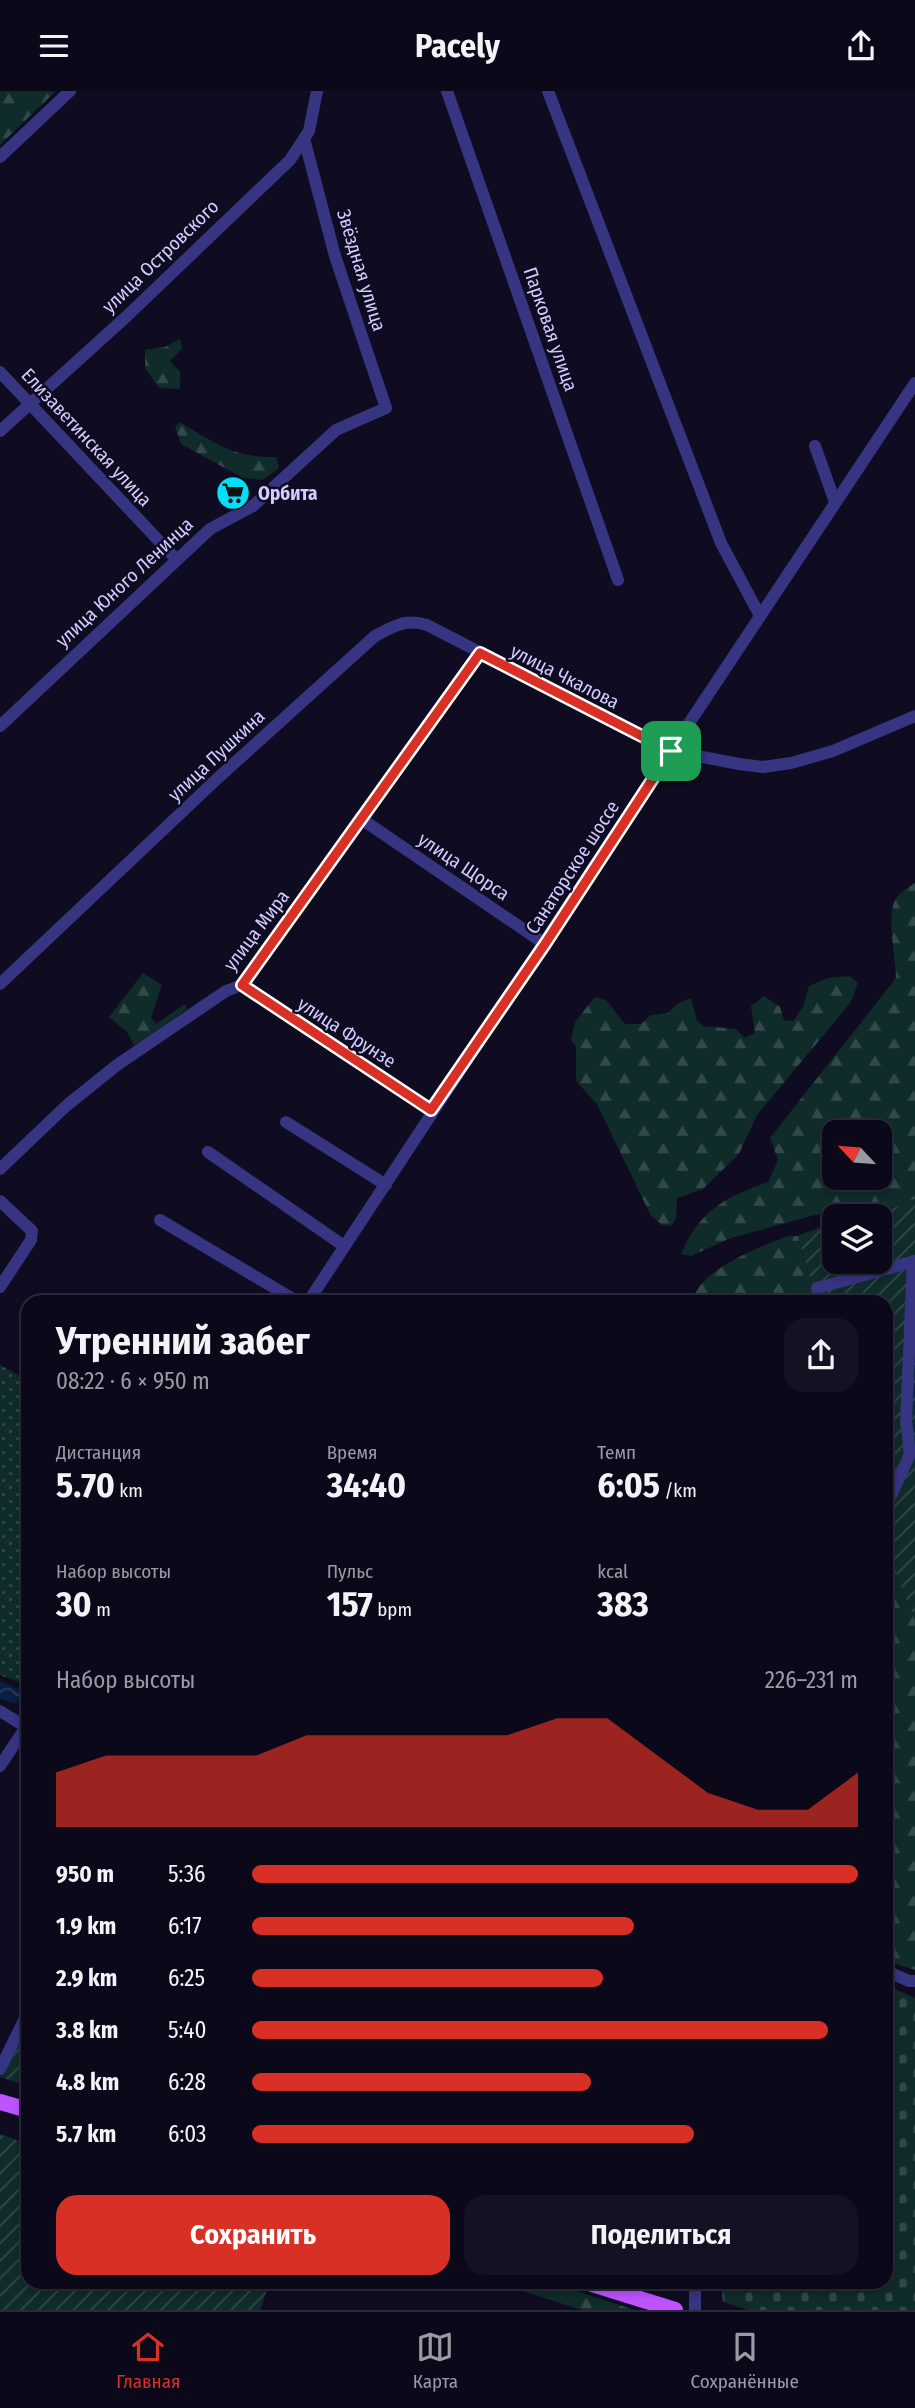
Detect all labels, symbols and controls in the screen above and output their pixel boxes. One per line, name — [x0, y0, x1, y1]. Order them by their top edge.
icon: menu — [35, 27, 73, 65]
text: Pacely — [415, 27, 500, 65]
icon: share — [842, 27, 880, 65]
street label: улица Островского — [97, 195, 223, 318]
street label: Звёздная улица — [332, 206, 391, 334]
street label: Парковая улица — [519, 264, 583, 394]
street label: Елизаветинская улица — [17, 364, 157, 511]
supermarket icon: Орбита — [214, 474, 252, 512]
place label: Орбита — [258, 482, 317, 505]
street label: улица Юного Ленинца — [51, 513, 198, 652]
street label: улица Чкалова — [507, 639, 623, 714]
street label: улица Пушкина — [163, 705, 270, 806]
pin — [641, 721, 701, 781]
icon: arrive — [652, 732, 690, 770]
street label: Санаторское шоссе — [521, 796, 624, 938]
street label: улица Щорса — [414, 827, 514, 905]
street label: улица Мира — [219, 885, 294, 975]
street label: улица Фрунзе — [293, 992, 400, 1073]
north arrow — [822, 1120, 892, 1190]
map controls — [822, 1120, 892, 1274]
button: layers — [822, 1204, 892, 1274]
text: Утренний забег — [56, 1318, 310, 1364]
button: share — [784, 1318, 858, 1392]
text: 08:22 · 6 × 950 m — [56, 1367, 210, 1395]
text: Дистанция — [56, 1441, 141, 1464]
text: Время — [327, 1441, 378, 1464]
text: Темп — [597, 1441, 636, 1464]
text: 5.70 — [56, 1464, 115, 1506]
text: 34:40 — [327, 1464, 406, 1506]
text: 6:05 — [597, 1464, 660, 1506]
text: km — [115, 1479, 143, 1502]
text: /km — [660, 1479, 697, 1502]
text: Набор высоты — [56, 1560, 171, 1583]
text: Пульс — [327, 1560, 373, 1583]
text: kcal — [597, 1560, 628, 1583]
text: 30 — [56, 1583, 92, 1625]
text: 157 — [327, 1583, 373, 1625]
text: 383 — [597, 1583, 649, 1625]
text: m — [92, 1598, 111, 1621]
text: bpm — [373, 1598, 412, 1621]
text: Набор высоты — [56, 1666, 195, 1694]
text: 226–231 m — [765, 1666, 858, 1694]
text: 950 m — [56, 1860, 114, 1888]
text: 5:36 — [168, 1860, 205, 1888]
text: 1.9 km — [56, 1912, 116, 1940]
text: 6:17 — [168, 1912, 202, 1940]
text: 2.9 km — [56, 1964, 117, 1992]
text: 6:25 — [168, 1964, 205, 1992]
text: 3.8 km — [56, 2016, 118, 2044]
text: 5:40 — [168, 2016, 206, 2044]
text: 4.8 km — [56, 2068, 119, 2096]
text: 6:28 — [168, 2068, 206, 2096]
text: 5.7 km — [56, 2120, 116, 2148]
text: 6:03 — [168, 2120, 206, 2148]
button: Сохранить — [56, 2195, 450, 2275]
button: Поделиться — [464, 2195, 858, 2275]
tab: Главная — [116, 2328, 180, 2393]
tab: Карта — [413, 2328, 458, 2393]
tab: Сохранённые — [690, 2328, 799, 2393]

